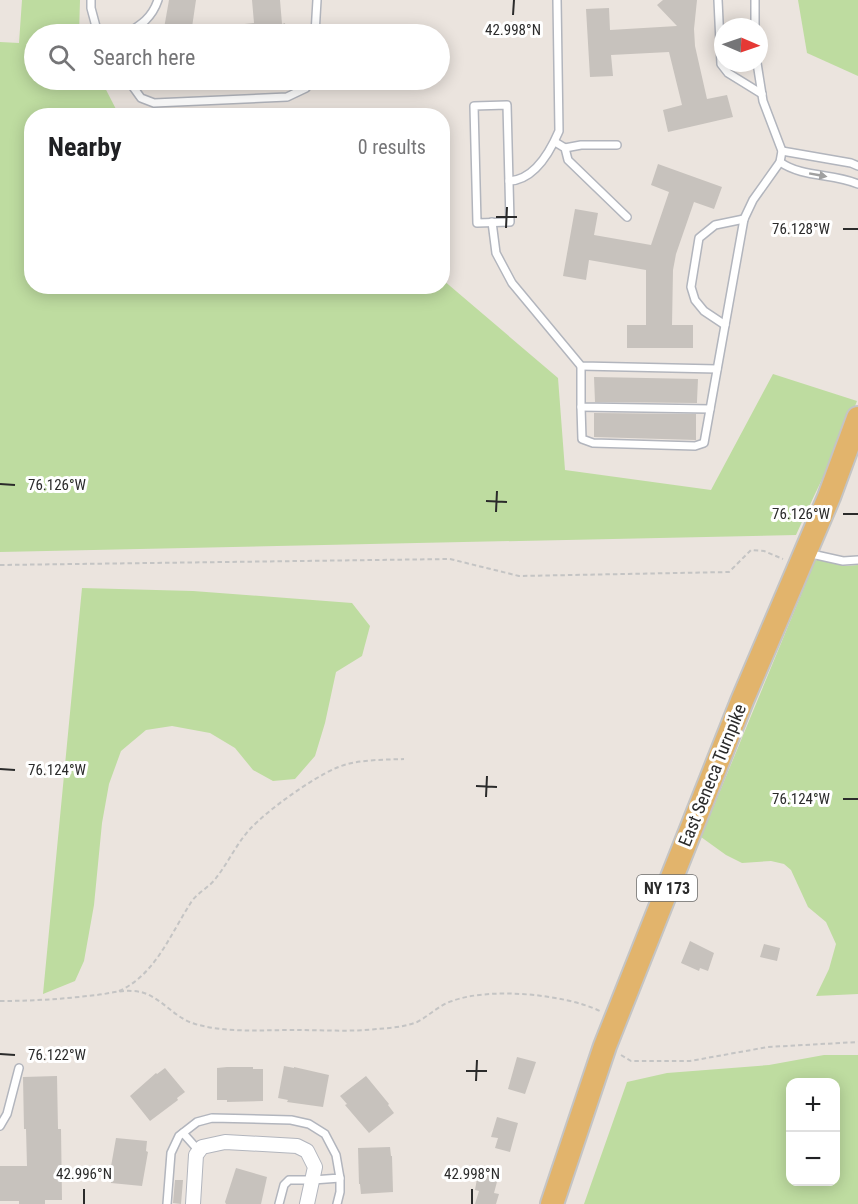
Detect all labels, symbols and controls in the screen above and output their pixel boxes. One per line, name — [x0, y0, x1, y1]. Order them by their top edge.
north arrow — [714, 18, 768, 72]
text: 42.998°N — [485, 21, 541, 39]
search box — [24, 24, 450, 90]
icon: search — [45, 41, 78, 74]
text: Search here — [93, 45, 195, 70]
text: Nearby — [48, 132, 122, 162]
text: 0 results — [358, 135, 426, 159]
one-way arrow — [809, 171, 828, 180]
text: 76.128°W — [772, 220, 831, 238]
text: 76.126°W — [28, 476, 87, 494]
text: 76.126°W — [772, 505, 831, 523]
street label: East Seneca Turnpike — [674, 701, 750, 849]
text: 76.124°W — [28, 761, 87, 779]
text: 76.124°W — [772, 790, 831, 808]
road number: NY 173 — [637, 875, 697, 901]
text: 76.122°W — [28, 1046, 87, 1064]
map controls — [786, 1078, 840, 1186]
button: + — [786, 1078, 840, 1132]
button: − — [786, 1132, 840, 1186]
text: 42.996°N — [56, 1165, 112, 1183]
text: 42.998°N — [444, 1165, 500, 1183]

